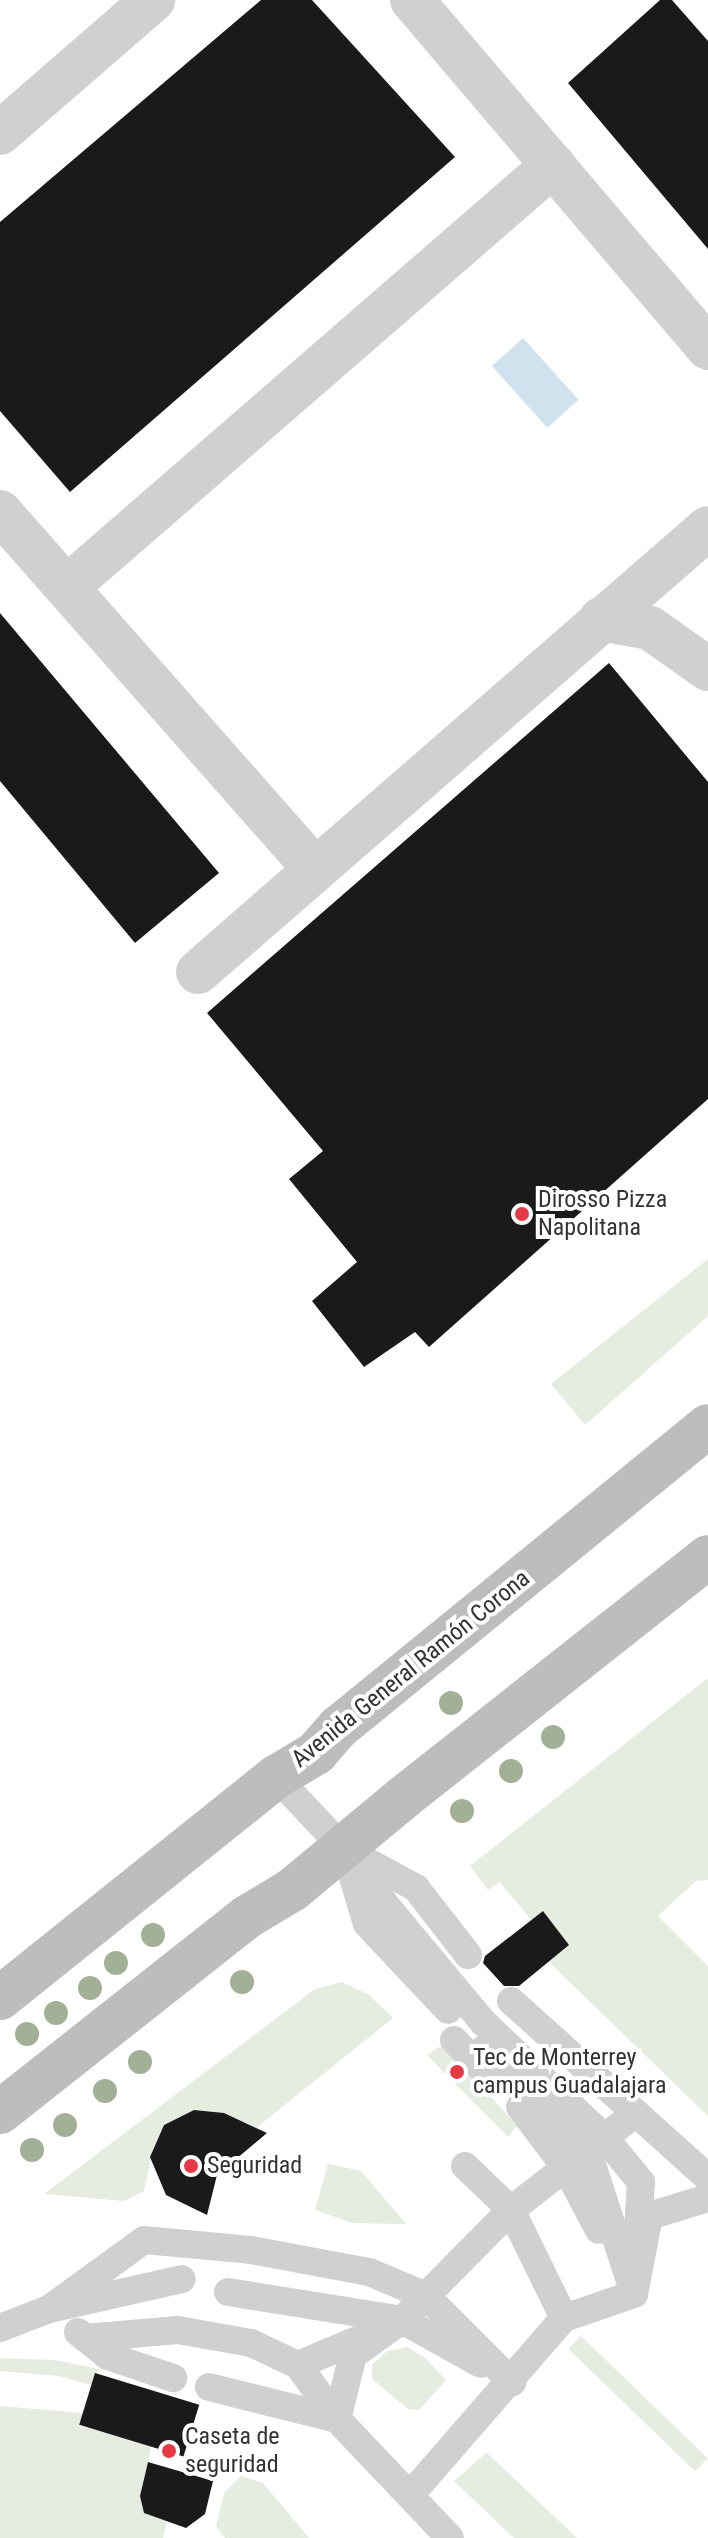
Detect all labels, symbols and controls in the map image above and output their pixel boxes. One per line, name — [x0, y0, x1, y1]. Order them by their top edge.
place label: Dirosso Pizza Napolitana — [538, 1186, 667, 1242]
marker: Dirosso Pizza Napolitana — [513, 1205, 531, 1223]
street label: Avenida General Ramón Corona — [286, 1564, 536, 1774]
place label: Tec de Monterrey campus Guadalajara — [473, 2044, 666, 2100]
marker: Tec de Monterrey campus Guadalajara — [448, 2063, 466, 2081]
place label: Seguridad — [207, 2152, 302, 2180]
marker: Seguridad — [182, 2157, 200, 2175]
place label: Caseta de seguridad — [185, 2423, 280, 2479]
marker: Caseta de seguridad — [160, 2442, 178, 2460]

